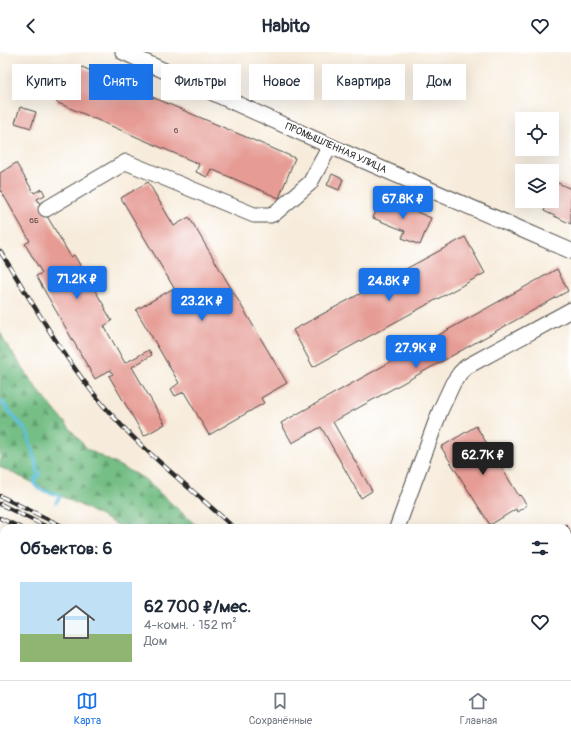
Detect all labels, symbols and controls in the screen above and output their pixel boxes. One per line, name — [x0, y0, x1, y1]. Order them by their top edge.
icon: back — [20, 15, 42, 37]
text: Habito — [261, 15, 310, 38]
icon: heart — [529, 15, 551, 37]
chip: Купить — [12, 64, 81, 100]
chip: Снять — [89, 64, 153, 100]
chip: Фильтры — [161, 64, 241, 100]
chip: Новое — [249, 64, 314, 100]
chip: Квартира — [322, 64, 405, 100]
chip: Дом — [413, 64, 466, 100]
map controls — [515, 112, 559, 208]
button: locate — [515, 112, 559, 156]
street label: ПРОМЫШЛЕННАЯ УЛИЦА — [283, 120, 389, 176]
house number: 6 — [174, 126, 179, 135]
button: layers — [515, 164, 559, 208]
pin: 67.8K ₽ — [366, 186, 440, 220]
text: 67.8K ₽ — [382, 191, 424, 207]
house number: 6Б — [29, 216, 39, 225]
pin: 71.2K ₽ — [40, 266, 114, 300]
pin: 24.8K ₽ — [352, 268, 426, 302]
text: 71.2K ₽ — [57, 271, 97, 287]
text: 24.8K ₽ — [368, 273, 410, 289]
pin: 23.2K ₽ — [165, 288, 239, 322]
text: 23.2K ₽ — [181, 293, 223, 309]
pin: 27.9K ₽ — [379, 335, 453, 369]
text: 27.9K ₽ — [395, 340, 437, 356]
pin: 62.7K ₽ — [446, 442, 520, 476]
text: 62.7K ₽ — [461, 447, 505, 463]
icon: filters — [529, 537, 551, 559]
text: Объектов: 6 — [20, 538, 112, 559]
text: 62 700 ₽/мес. — [144, 596, 251, 617]
icon: home — [52, 598, 100, 646]
icon: heart — [529, 611, 551, 633]
text: 4-комн. · 152 m² — [144, 617, 237, 633]
text: Дом — [144, 633, 167, 649]
tab: Карта — [74, 690, 101, 727]
tab: Сохранённые — [249, 690, 312, 727]
tab: Главная — [460, 690, 497, 727]

